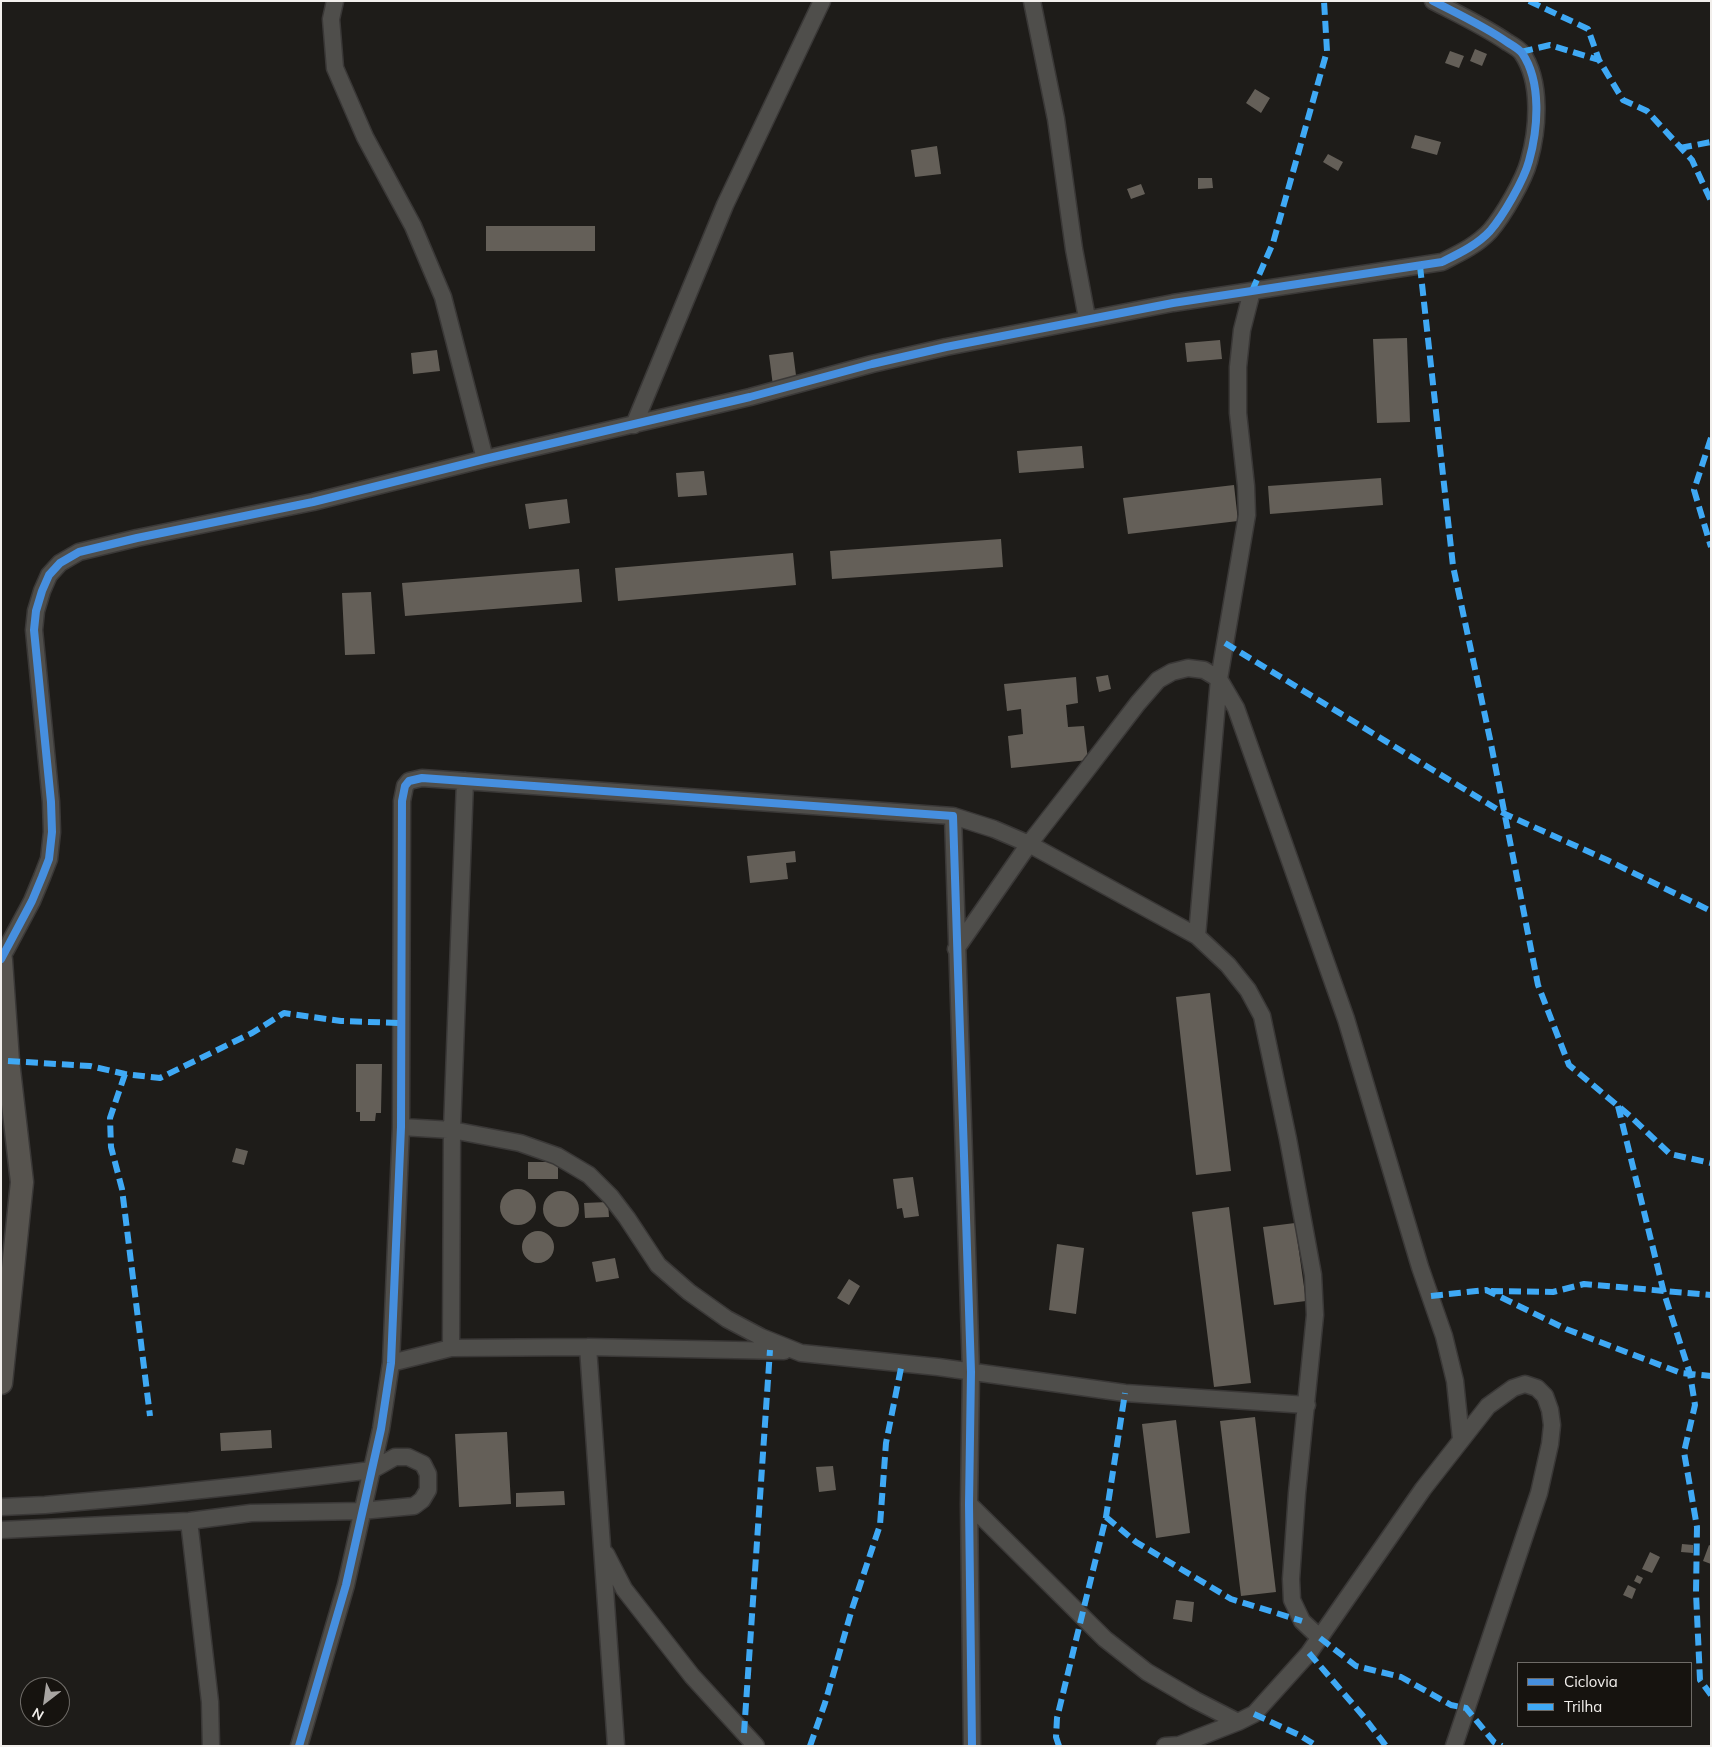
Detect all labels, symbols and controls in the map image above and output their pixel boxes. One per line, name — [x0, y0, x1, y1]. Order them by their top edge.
legend — [1517, 1662, 1692, 1727]
text: Ciclovia — [1564, 1672, 1618, 1691]
north arrow — [20, 1677, 70, 1727]
text: Trilha — [1564, 1697, 1602, 1716]
text: N — [29, 1704, 47, 1725]

